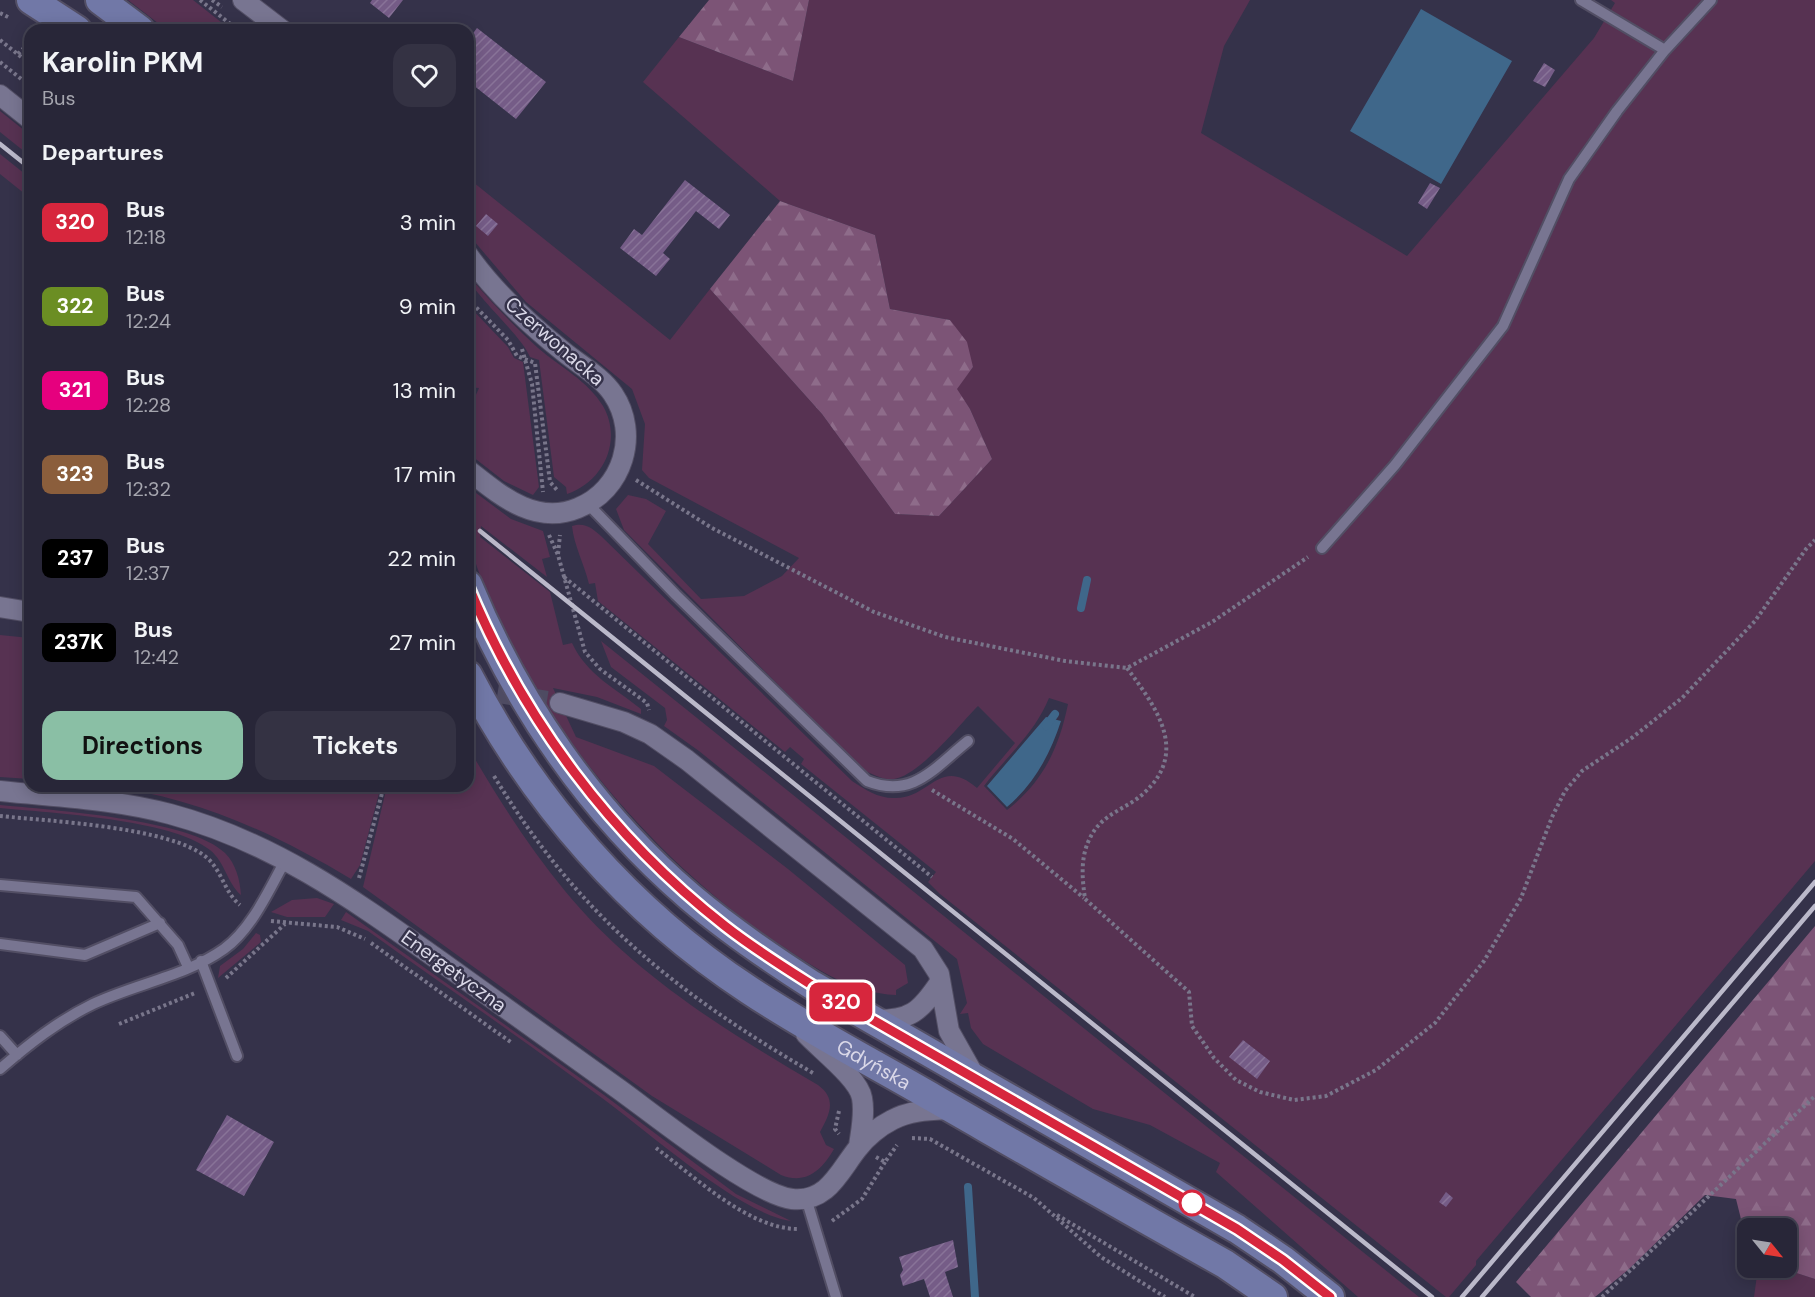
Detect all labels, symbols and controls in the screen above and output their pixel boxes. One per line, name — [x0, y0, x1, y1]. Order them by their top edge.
text: Karolin PKM — [42, 44, 203, 81]
button: heart — [393, 44, 456, 107]
text: Bus — [42, 85, 76, 111]
text: Departures — [42, 138, 164, 167]
text: Bus — [126, 195, 165, 224]
text: 320 — [55, 208, 95, 236]
text: 3 min — [400, 208, 456, 237]
text: 12:18 — [126, 224, 166, 250]
text: Bus — [126, 279, 165, 308]
street label: Czerwonacka — [500, 291, 610, 391]
text: 322 — [57, 292, 93, 320]
text: 9 min — [399, 292, 456, 321]
text: 12:24 — [126, 308, 171, 334]
text: Bus — [126, 363, 165, 392]
text: 321 — [59, 376, 91, 404]
text: 13 min — [393, 376, 456, 405]
text: 12:28 — [126, 392, 171, 418]
text: Bus — [126, 447, 165, 476]
text: 323 — [56, 460, 94, 488]
text: 17 min — [394, 460, 456, 489]
text: 12:32 — [126, 476, 171, 502]
text: Bus — [126, 531, 165, 560]
text: 237 — [57, 544, 93, 572]
text: 22 min — [387, 544, 456, 573]
text: 12:37 — [126, 560, 170, 586]
text: Bus — [134, 615, 173, 644]
text: 237K — [54, 628, 104, 656]
text: 27 min — [389, 628, 456, 657]
text: 12:42 — [134, 644, 179, 670]
button: Directions — [42, 711, 243, 780]
button: Tickets — [255, 711, 456, 780]
street label: Energetyczna — [396, 924, 512, 1018]
line badge: 320 — [806, 982, 876, 1022]
text: 320 — [821, 988, 861, 1016]
street label: Gdyńska — [832, 1033, 916, 1096]
unlabelled marker — [1179, 1190, 1205, 1216]
north arrow — [1737, 1218, 1797, 1278]
map controls — [1737, 1218, 1797, 1278]

